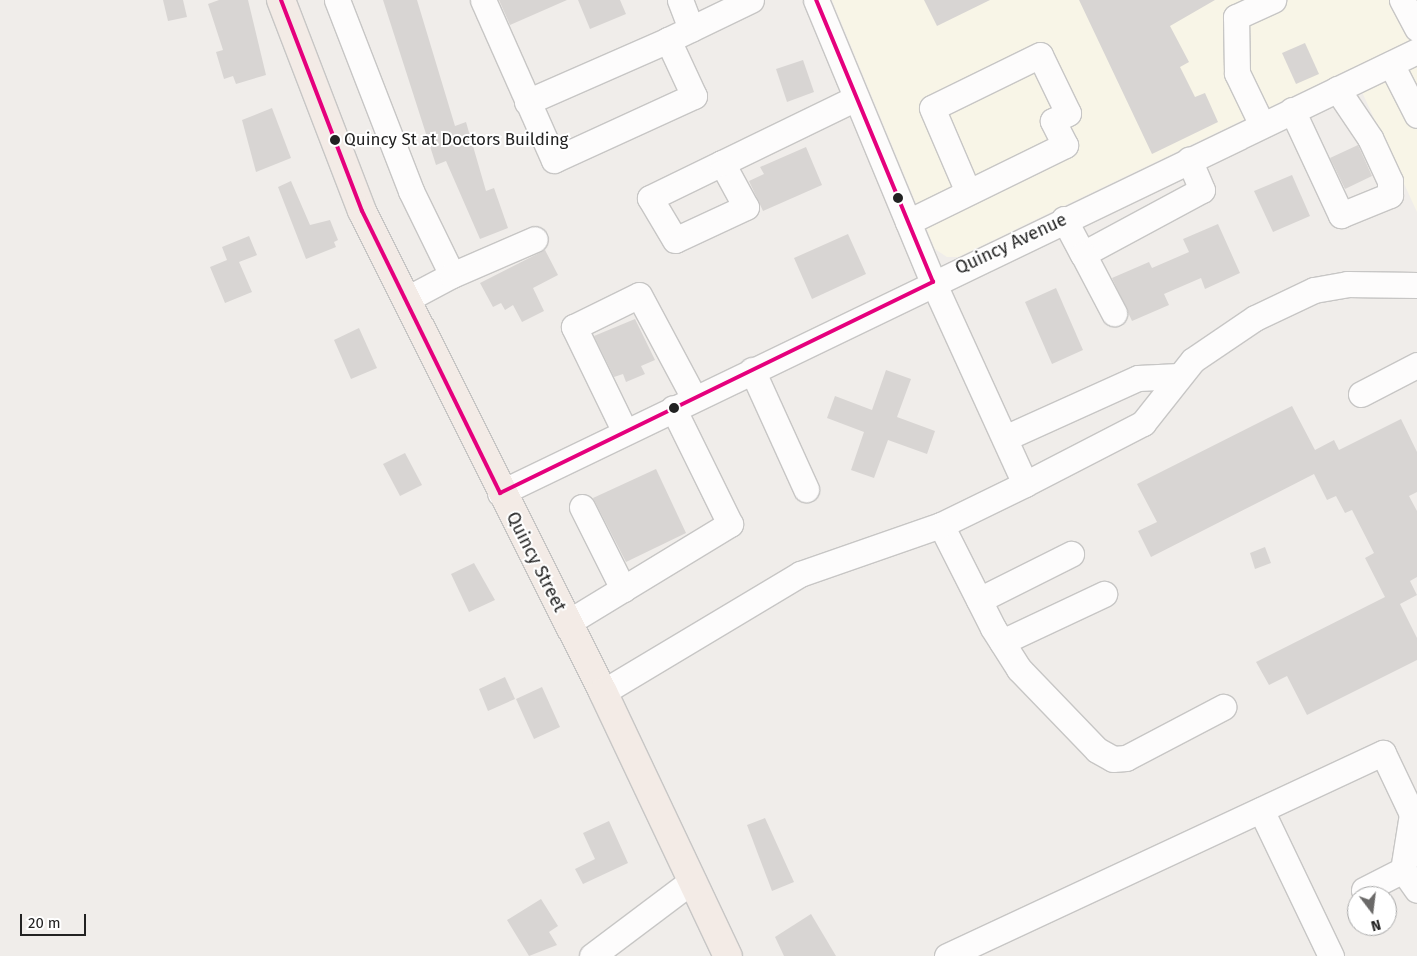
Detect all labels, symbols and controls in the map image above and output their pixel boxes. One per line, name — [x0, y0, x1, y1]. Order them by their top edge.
place label: Quincy St at Doctors Building — [344, 130, 568, 150]
marker: Quincy St at Doctors Building — [330, 135, 340, 145]
unlabelled marker — [893, 193, 903, 203]
street label: Quincy Avenue — [952, 209, 1070, 279]
unlabelled marker — [669, 403, 679, 413]
street label: Quincy Street — [501, 508, 571, 616]
north arrow — [1347, 886, 1397, 936]
scale bar — [22, 904, 89, 936]
text: 20 m — [28, 914, 61, 932]
text: N — [1369, 916, 1382, 934]

